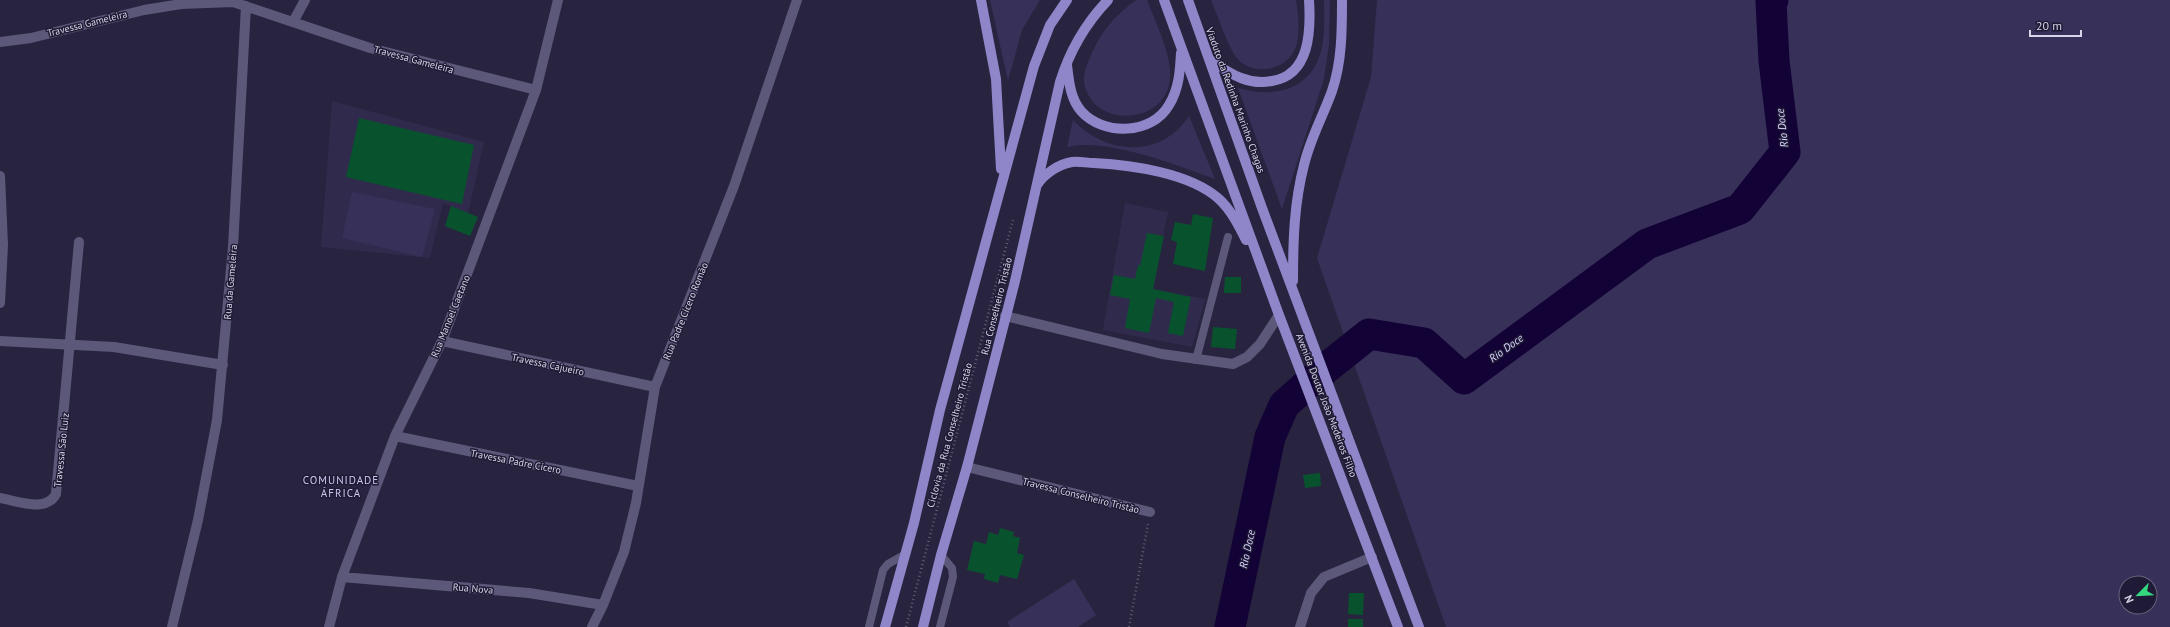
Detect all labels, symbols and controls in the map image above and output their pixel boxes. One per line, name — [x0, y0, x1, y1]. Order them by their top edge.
street label: Travessa Gameleira — [46, 7, 129, 40]
scale bar — [2030, 12, 2081, 38]
text: 20 m — [2036, 18, 2062, 33]
street label: Viaduto da Redinha Marinho Chagas — [1203, 25, 1268, 175]
street label: Travessa Gameleira — [373, 43, 455, 76]
water label: Rio Doce — [1773, 108, 1791, 148]
street label: Rua da Gameleira — [221, 244, 240, 320]
street label: Rua Conselheiro Tristão — [978, 256, 1015, 356]
street label: Rua Padre Cícero Romão — [660, 261, 711, 362]
street label: Rua Manoel Caetano — [428, 273, 473, 359]
street label: Avenida Doutor João Medeiros Filho — [1293, 331, 1360, 479]
water label: Rio Doce — [1486, 331, 1526, 365]
street label: Travessa Cajueiro — [510, 350, 585, 379]
street label: Ciclovia da Rua Conselheiro Tristão — [924, 361, 975, 509]
street label: Travessa São Luiz — [51, 412, 72, 488]
street label: Travessa Padre Cícero — [470, 446, 562, 477]
district label: COMUNIDADE ÁFRICA — [303, 473, 379, 500]
street label: Travessa Conselheiro Tristão — [1021, 475, 1141, 516]
water label: Rio Doce — [1236, 528, 1258, 570]
north arrow — [2118, 575, 2158, 615]
street label: Rua Nova — [452, 580, 494, 597]
text: N — [2121, 593, 2137, 605]

